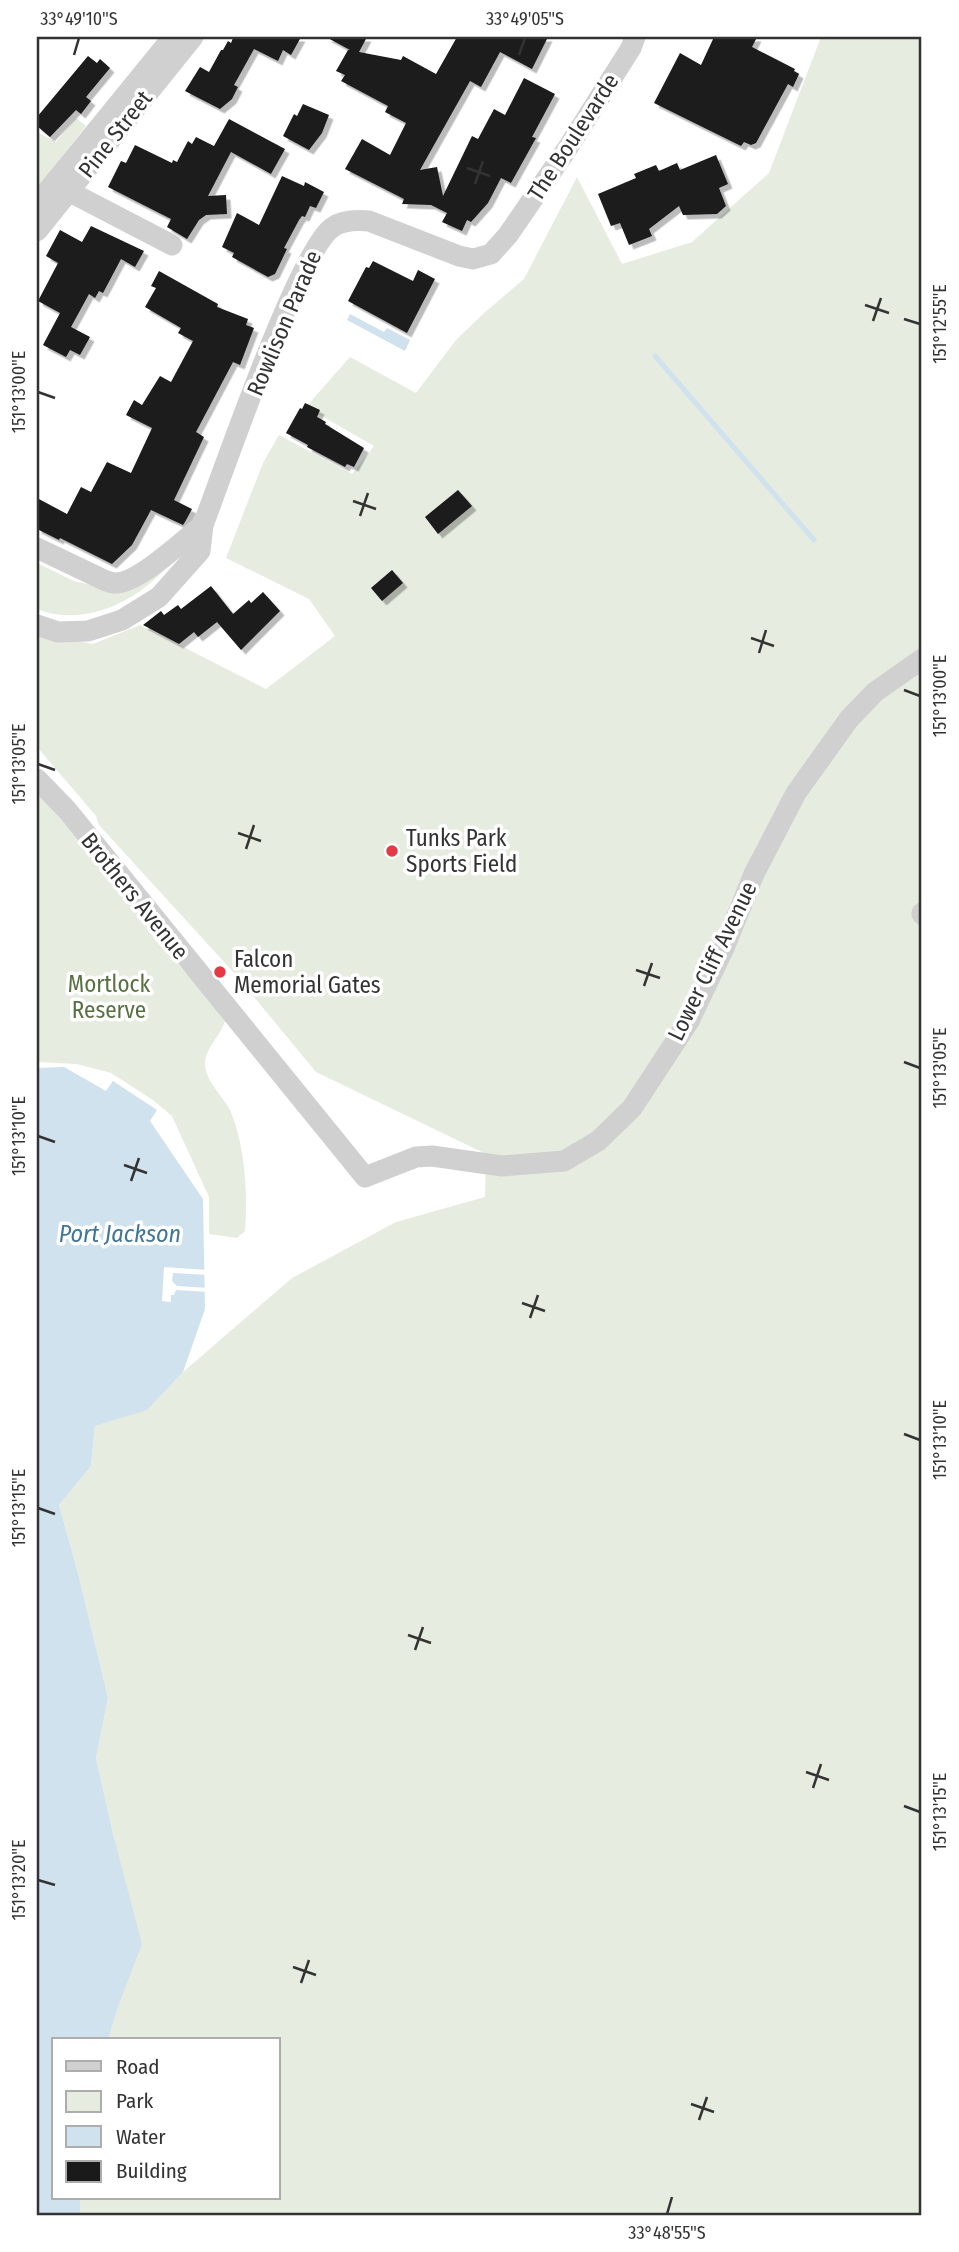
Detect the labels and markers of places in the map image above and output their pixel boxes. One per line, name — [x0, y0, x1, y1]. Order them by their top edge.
place label: Tunks Park Sports Field — [406, 824, 517, 878]
marker: Tunks Park Sports Field — [384, 843, 400, 859]
place label: Falcon Memorial Gates — [234, 945, 381, 999]
marker: Falcon Memorial Gates — [212, 964, 228, 980]

